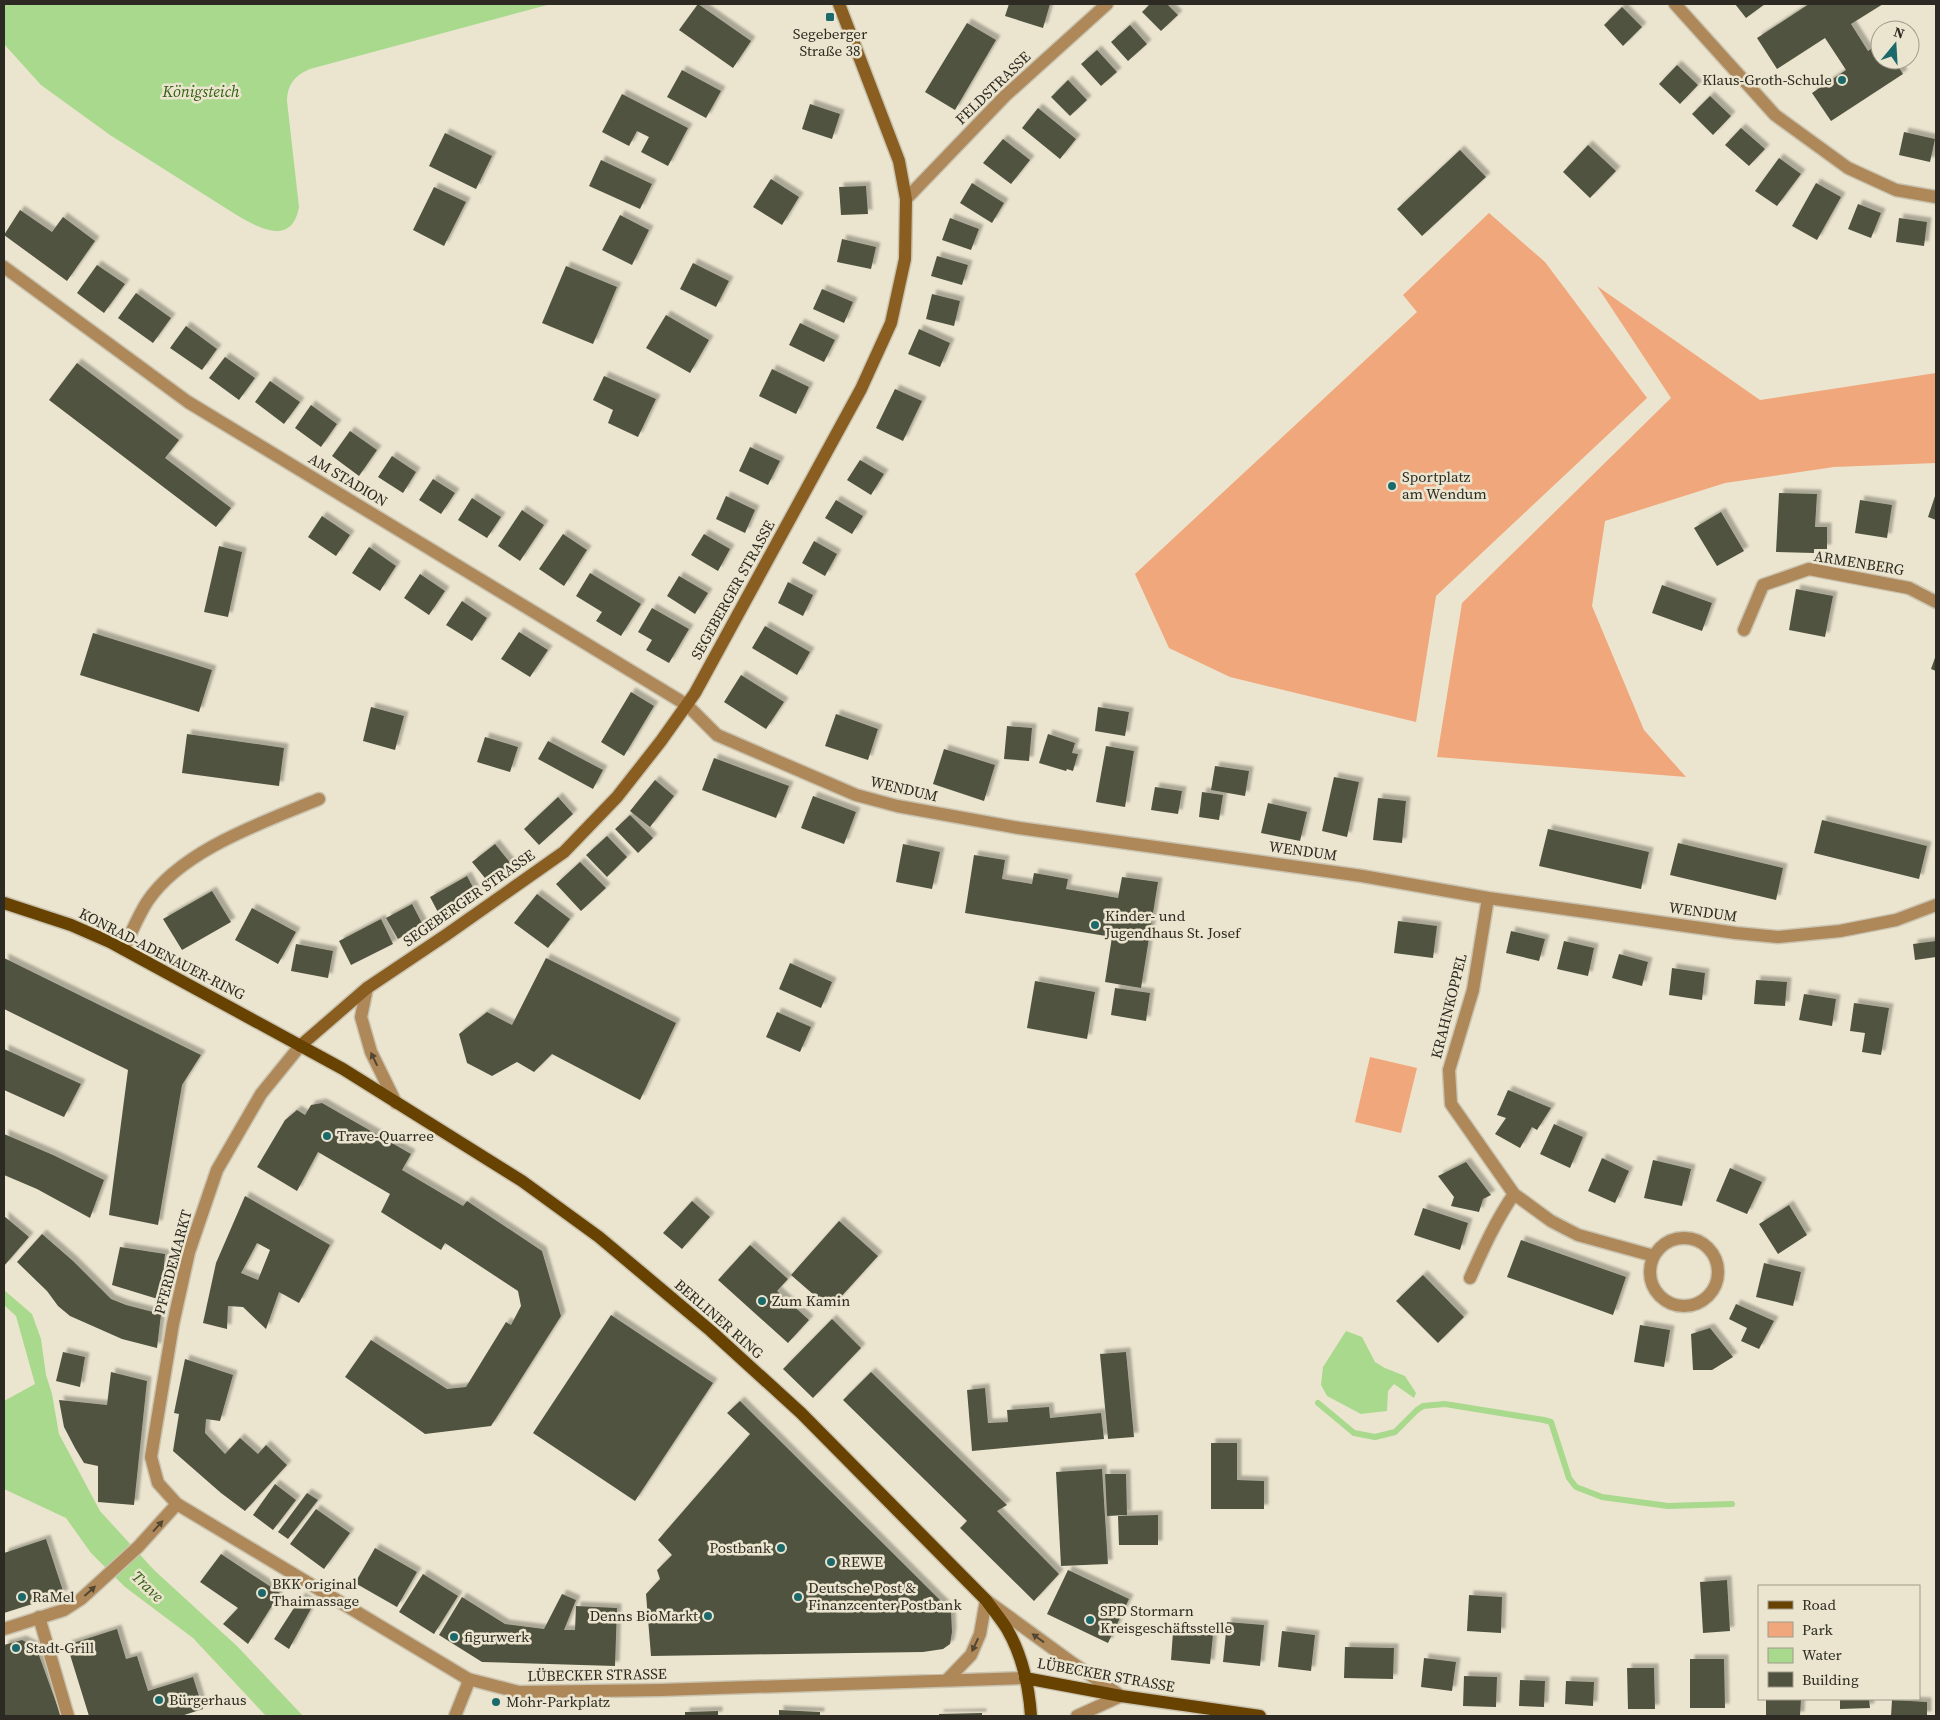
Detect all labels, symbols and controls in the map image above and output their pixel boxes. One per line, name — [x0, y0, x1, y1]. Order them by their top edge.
marker: Segeberger Straße 38 — [824, 11, 836, 23]
north arrow — [1870, 20, 1920, 70]
text: N — [1891, 22, 1907, 44]
place label: Segeberger Straße 38 — [793, 23, 868, 61]
street label: FELDSTRASSE — [950, 46, 1035, 129]
place label: Klaus-Groth-Schule — [1702, 69, 1832, 90]
marker: Klaus-Groth-Schule — [1836, 74, 1848, 86]
water label: Königsteich — [161, 80, 240, 102]
street label: AM STADION — [305, 448, 392, 511]
place label: Sportplatz am Wendum — [1402, 466, 1487, 504]
marker: Sportplatz am Wendum — [1386, 480, 1398, 492]
street label: SEGEBERGER STRASSE — [686, 516, 780, 663]
street label: ARMENBERG — [1813, 545, 1906, 580]
street label: WENDUM — [868, 771, 940, 807]
street label: WENDUM — [1267, 835, 1339, 866]
street label: SEGEBERGER STRASSE — [399, 844, 539, 951]
street label: WENDUM — [1667, 896, 1739, 927]
street label: KONRAD-ADENAUER-RING — [76, 902, 249, 1005]
place label: Kinder- und Jugendhaus St. Josef — [1104, 905, 1242, 943]
marker: Kinder- und Jugendhaus St. Josef — [1089, 919, 1101, 931]
street label: KRAHNKOPPEL — [1425, 951, 1472, 1061]
one-way arrow — [370, 1052, 378, 1066]
place label: Trave-Quarree — [337, 1125, 434, 1146]
marker: Trave-Quarree — [321, 1130, 333, 1142]
street label: PFERDEMARKT — [148, 1207, 197, 1316]
street label: BERLINER RING — [670, 1274, 768, 1363]
place label: Zum Kamin — [772, 1290, 850, 1311]
marker: Zum Kamin — [756, 1295, 768, 1307]
one-way arrow — [152, 1520, 164, 1532]
place label: Postbank — [709, 1537, 772, 1558]
marker: Postbank — [775, 1542, 787, 1554]
place label: REWE — [841, 1551, 883, 1572]
marker: REWE — [825, 1556, 837, 1568]
water label: Trave — [127, 1565, 169, 1607]
place label: BKK original Thaimassage — [272, 1573, 359, 1611]
place label: Deutsche Post & Finanzcenter Postbank — [808, 1577, 962, 1615]
one-way arrow — [83, 1585, 95, 1597]
legend — [1758, 1585, 1920, 1700]
place label: RaMel — [32, 1586, 75, 1607]
marker: BKK original Thaimassage — [256, 1587, 268, 1599]
marker: RaMel — [16, 1591, 28, 1603]
marker: Deutsche Post & Finanzcenter Postbank — [792, 1591, 804, 1603]
text: Road — [1802, 1594, 1836, 1615]
place label: SPD Stormarn Kreisgeschäftsstelle — [1100, 1600, 1232, 1638]
place label: Denns BioMarkt — [589, 1605, 698, 1626]
marker: Denns BioMarkt — [702, 1610, 714, 1622]
marker: SPD Stormarn Kreisgeschäftsstelle — [1084, 1614, 1096, 1626]
text: Park — [1802, 1619, 1834, 1640]
place label: figurwerk — [464, 1626, 530, 1647]
marker: figurwerk — [448, 1631, 460, 1643]
one-way arrow — [1031, 1633, 1045, 1643]
place label: Stadt-Grill — [26, 1637, 95, 1658]
one-way arrow — [971, 1638, 979, 1652]
marker: Stadt-Grill — [10, 1642, 22, 1654]
text: Water — [1802, 1644, 1843, 1665]
street label: LÜBECKER STRASSE — [1036, 1652, 1176, 1697]
street label: LÜBECKER STRASSE — [527, 1663, 667, 1686]
text: Building — [1802, 1669, 1859, 1690]
place label: Bürgerhaus — [169, 1689, 246, 1710]
place label: Mohr-Parkplatz — [506, 1691, 610, 1712]
marker: Bürgerhaus — [153, 1694, 165, 1706]
marker: Mohr-Parkplatz — [490, 1696, 502, 1708]

